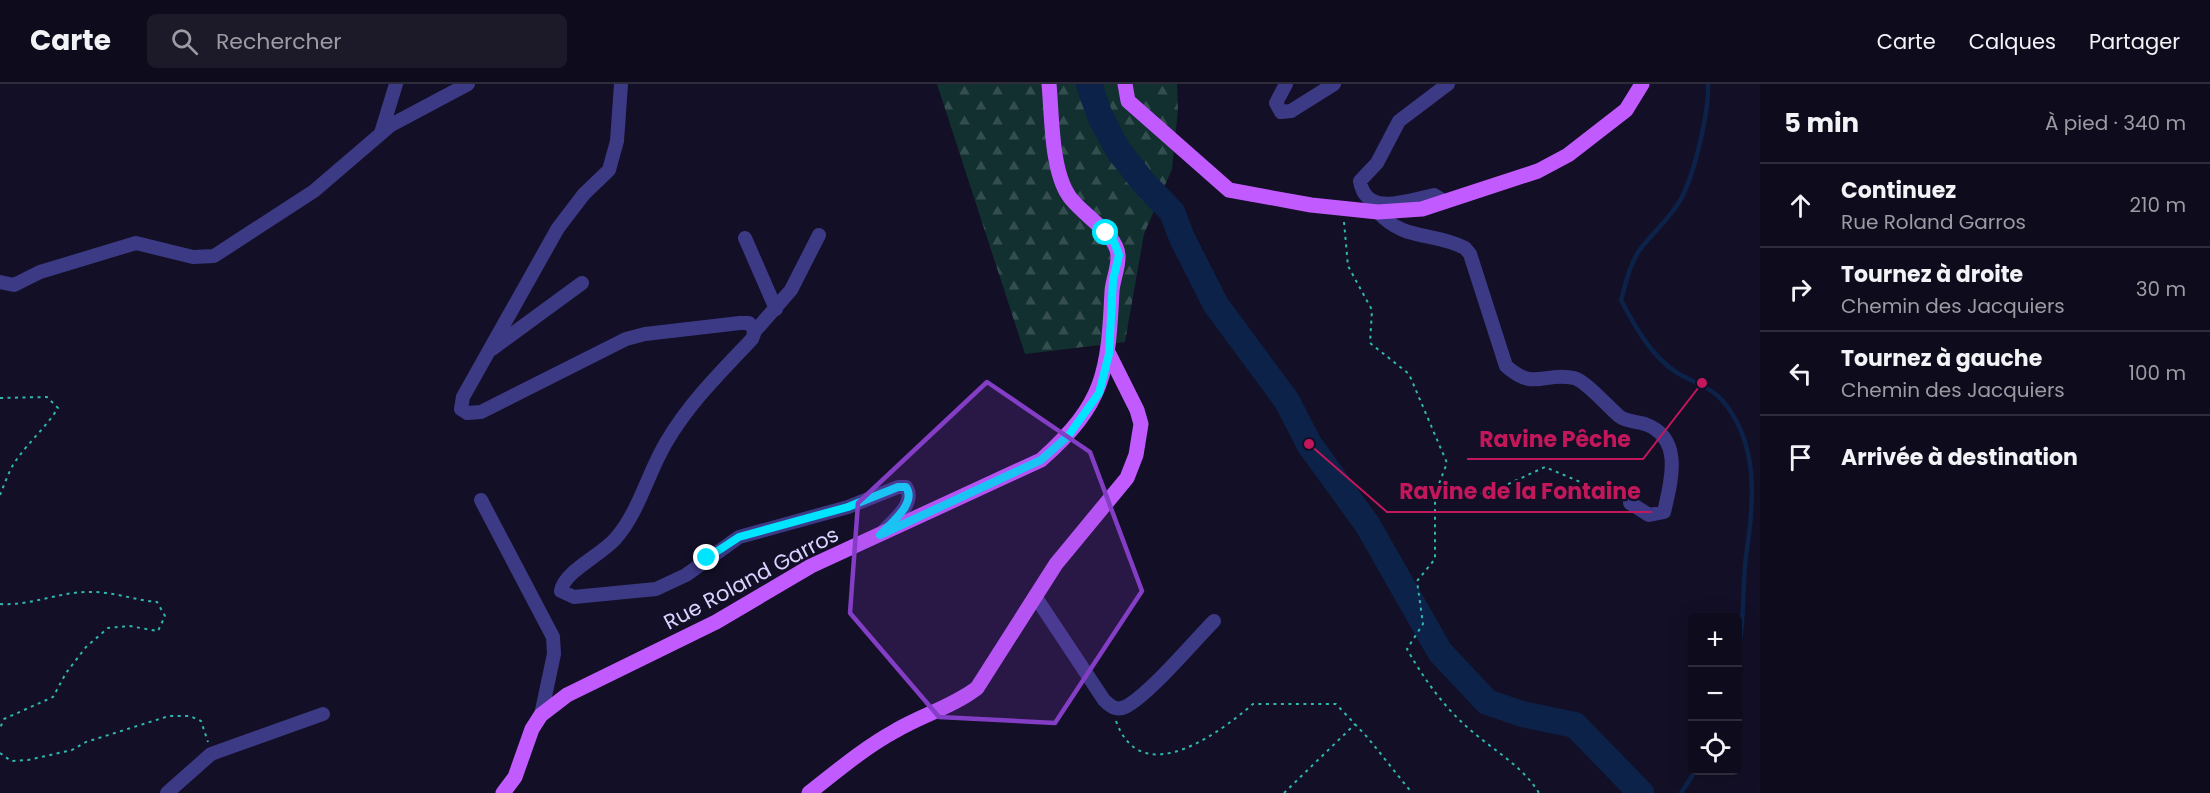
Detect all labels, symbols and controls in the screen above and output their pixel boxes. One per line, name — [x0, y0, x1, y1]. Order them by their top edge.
search box — [147, 14, 567, 68]
text: Carte — [30, 21, 111, 60]
icon: search — [168, 25, 201, 58]
text: Rechercher — [216, 26, 342, 57]
text: Carte — [1877, 27, 1936, 56]
text: Calques — [1969, 27, 2056, 56]
text: Partager — [2089, 27, 2180, 56]
text: 5 min — [1784, 105, 1859, 141]
text: À pied · 340 m — [2045, 109, 2186, 137]
text: Continuez — [1841, 175, 1956, 206]
icon: ahead — [1784, 189, 1817, 222]
text: 210 m — [2130, 191, 2186, 219]
text: Rue Roland Garros — [1841, 208, 2026, 236]
route start — [1092, 219, 1118, 245]
text: Tournez à droite — [1841, 259, 2023, 290]
icon: right — [1784, 273, 1817, 306]
text: 30 m — [2136, 275, 2186, 303]
text: Chemin des Jacquiers — [1841, 292, 2065, 320]
text: Tournez à gauche — [1841, 343, 2042, 374]
icon: left — [1784, 357, 1817, 390]
text: 100 m — [2129, 359, 2186, 387]
text: Chemin des Jacquiers — [1841, 376, 2065, 404]
callout: Ravine Pêche — [1467, 419, 1643, 459]
text: Ravine Pêche — [1479, 424, 1631, 455]
icon: arrive — [1784, 441, 1817, 474]
text: Arrivée à destination — [1841, 442, 2078, 473]
callout: Ravine de la Fontaine — [1387, 472, 1652, 512]
text: Ravine de la Fontaine — [1399, 476, 1641, 507]
street label: Rue Roland Garros — [658, 520, 844, 636]
route end — [693, 544, 719, 570]
map controls — [1688, 613, 1742, 775]
button: + — [1688, 613, 1742, 667]
button: − — [1688, 667, 1742, 721]
button: locate — [1688, 721, 1742, 775]

